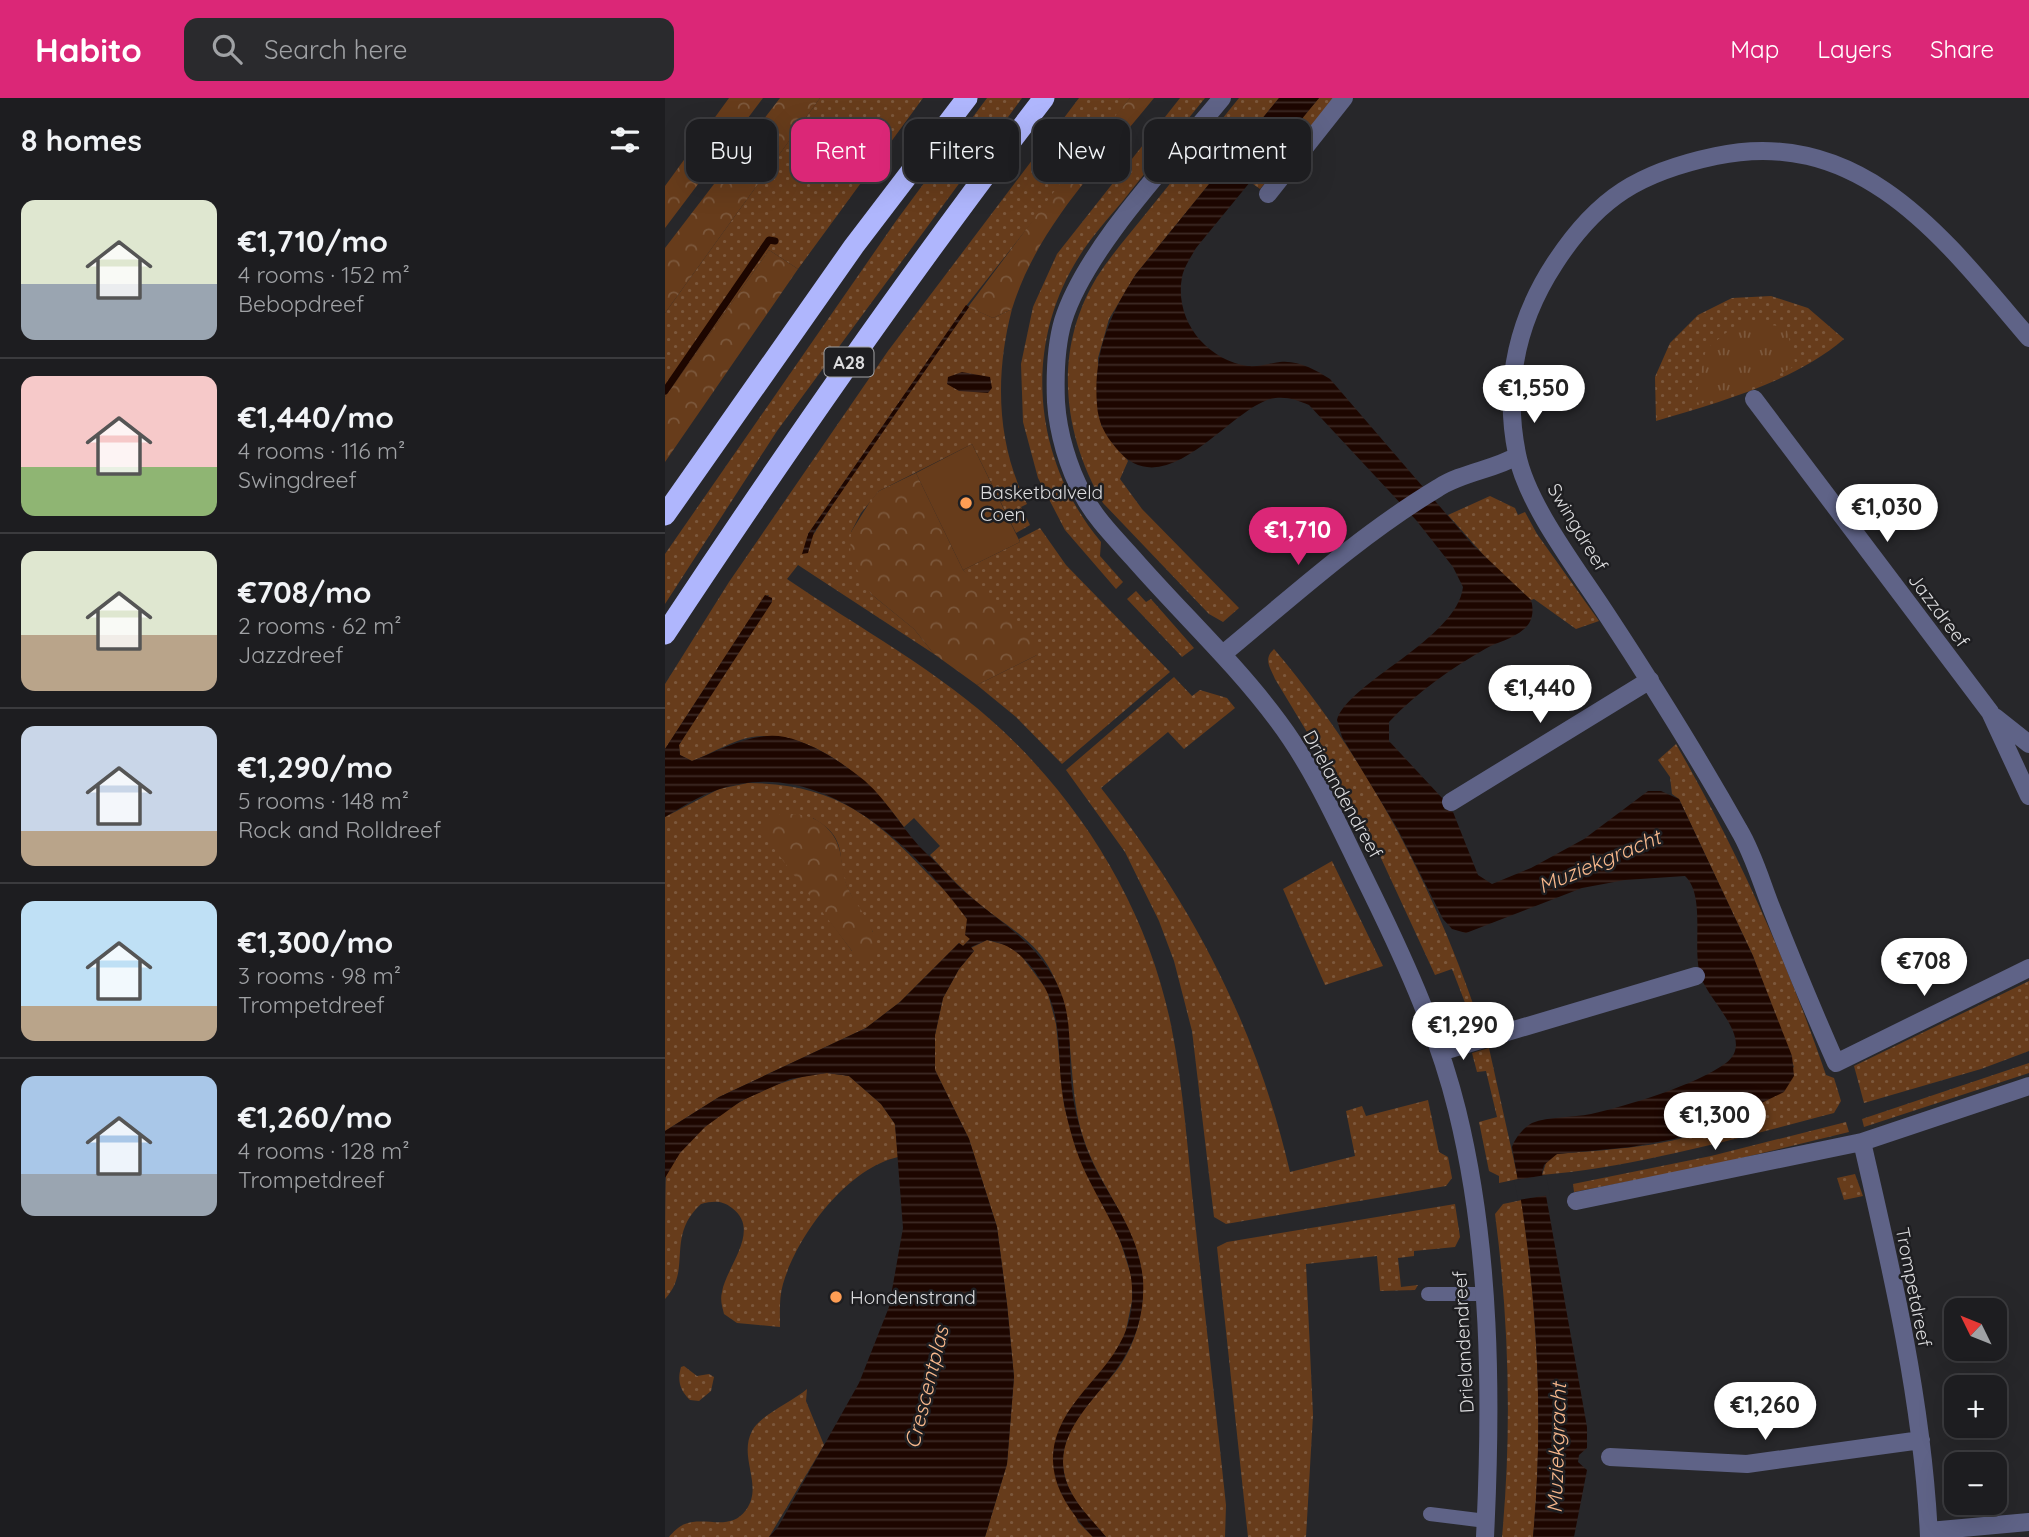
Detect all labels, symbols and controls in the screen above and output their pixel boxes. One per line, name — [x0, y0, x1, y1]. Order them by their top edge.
search box — [184, 18, 674, 81]
text: Habito — [35, 29, 142, 70]
icon: search — [208, 30, 246, 68]
text: Search here — [264, 33, 407, 66]
text: Map — [1730, 34, 1779, 64]
text: Layers — [1817, 34, 1892, 64]
text: Share — [1930, 34, 1994, 64]
chip: Buy — [686, 119, 777, 182]
chip: Rent — [791, 119, 890, 182]
chip: Filters — [904, 119, 1019, 182]
chip: New — [1033, 119, 1130, 182]
chip: Apartment — [1144, 119, 1311, 182]
text: 8 homes — [21, 121, 142, 159]
icon: filters — [606, 121, 644, 159]
text: €1,710/mo — [238, 222, 388, 260]
icon: home — [77, 228, 161, 312]
text: 4 rooms · 152 m² — [238, 260, 410, 289]
text: Bebopdreef — [238, 289, 364, 318]
road number: A28 — [825, 348, 873, 376]
pin: €1,550 — [1477, 366, 1591, 425]
text: €1,550 — [1499, 373, 1569, 402]
text: €1,440/mo — [238, 398, 394, 436]
icon: home — [77, 404, 161, 488]
text: 4 rooms · 116 m² — [238, 436, 405, 465]
text: Swingdreef — [238, 465, 357, 494]
street label: Swingdreef — [1542, 479, 1614, 575]
place label: Basketbalveld Coen — [980, 480, 1103, 526]
pin: €1,030 — [1830, 484, 1944, 544]
text: €1,030 — [1852, 492, 1922, 521]
marker: Basketbalveld Coen — [958, 495, 974, 511]
pin: €1,710 — [1241, 508, 1355, 567]
text: €1,710 — [1265, 515, 1331, 544]
street label: Jazzdreef — [1903, 568, 1975, 652]
text: €708/mo — [238, 573, 372, 611]
icon: home — [77, 579, 161, 663]
text: 2 rooms · 62 m² — [238, 611, 402, 640]
text: Jazzdreef — [238, 640, 343, 669]
pin: €1,440 — [1483, 666, 1597, 725]
text: €1,440 — [1505, 673, 1575, 702]
street label: Drielandendreef — [1298, 726, 1388, 862]
text: €1,290/mo — [238, 748, 393, 786]
icon: home — [77, 754, 161, 838]
text: 5 rooms · 148 m² — [238, 786, 409, 815]
text: Rock and Rolldreef — [238, 815, 441, 844]
water label: Muziekgracht — [1534, 822, 1667, 898]
text: €1,300/mo — [238, 923, 393, 961]
icon: home — [77, 929, 161, 1013]
pin: €708 — [1883, 939, 1965, 998]
text: €708 — [1897, 946, 1951, 975]
text: 3 rooms · 98 m² — [238, 961, 401, 990]
text: Trompetdreef — [238, 990, 385, 1019]
pin: €1,290 — [1406, 1002, 1520, 1062]
text: €1,290 — [1428, 1010, 1498, 1039]
pin: €1,300 — [1658, 1093, 1772, 1152]
text: €1,260/mo — [238, 1098, 392, 1136]
text: €1,300 — [1680, 1100, 1750, 1129]
icon: home — [77, 1104, 161, 1188]
text: 4 rooms · 128 m² — [238, 1136, 410, 1165]
text: Trompetdreef — [238, 1165, 385, 1194]
street label: Trompetdreef — [1891, 1225, 1937, 1349]
street label: Drielandendreef — [1447, 1270, 1479, 1414]
place label: Hondenstrand — [850, 1285, 976, 1309]
marker: Hondenstrand — [828, 1289, 844, 1305]
north arrow — [1944, 1298, 2007, 1362]
map controls — [1944, 1298, 2007, 1515]
water label: Crescentplas — [898, 1322, 954, 1451]
button: + — [1944, 1375, 2007, 1438]
water label: Muziekgracht — [1541, 1379, 1571, 1514]
pin: €1,260 — [1708, 1382, 1822, 1442]
text: €1,260 — [1730, 1390, 1800, 1419]
button: − — [1944, 1452, 2007, 1515]

